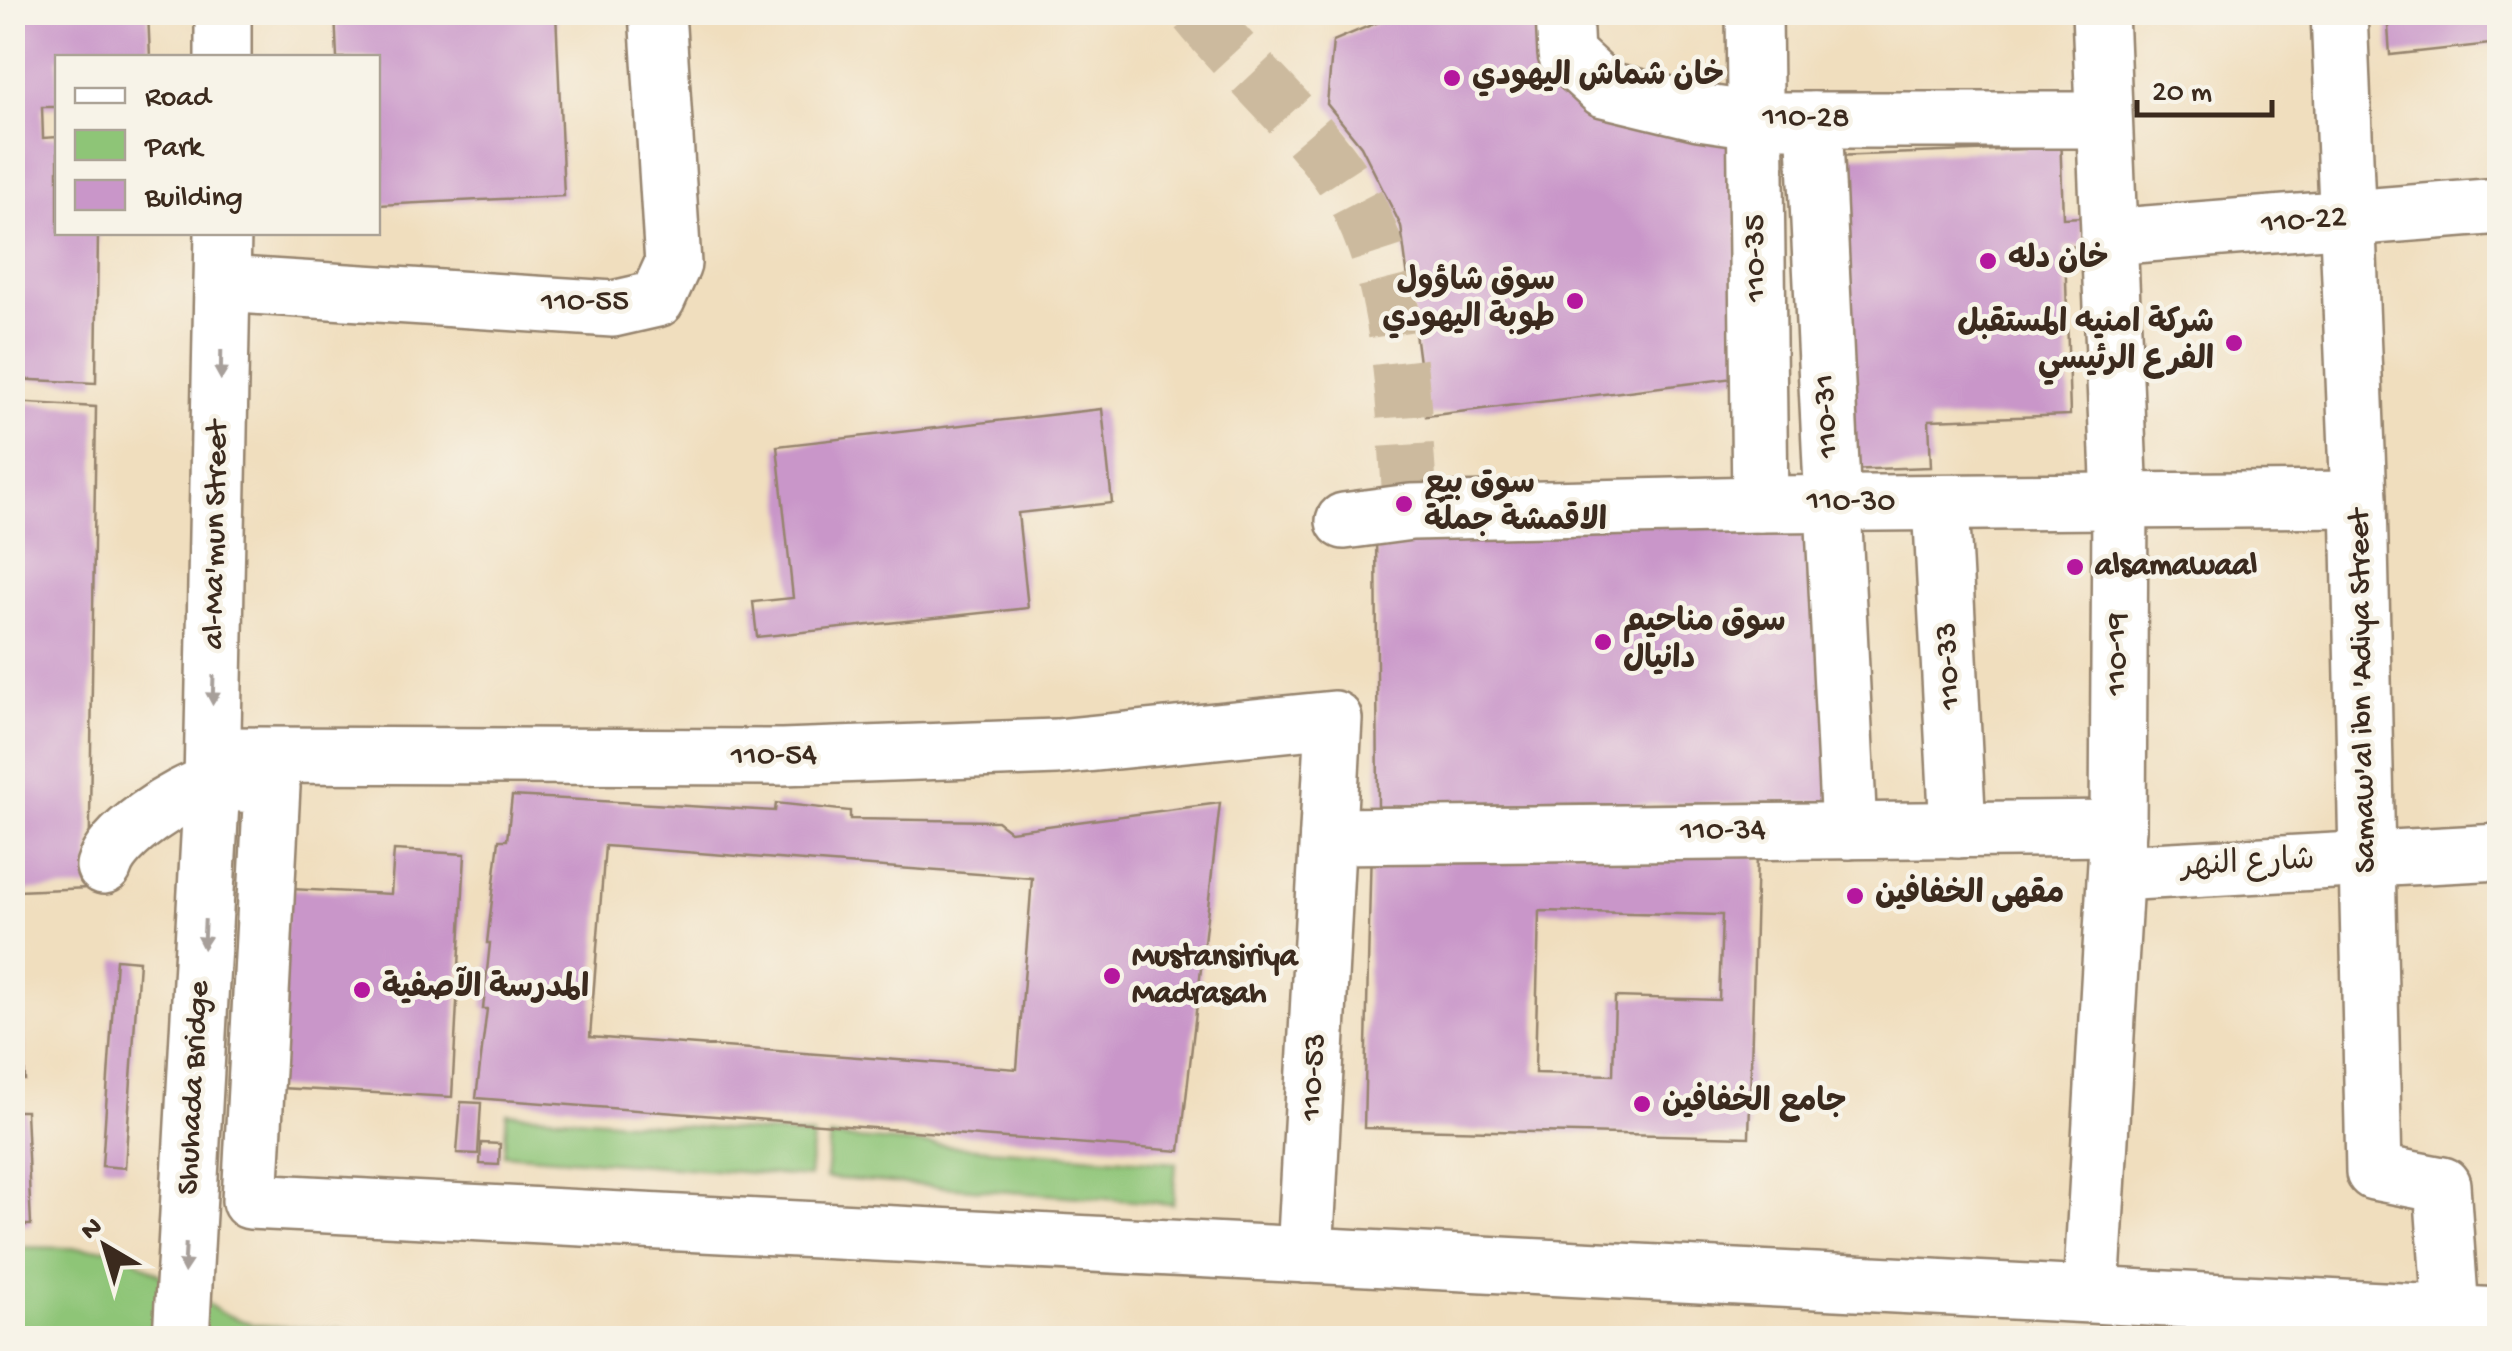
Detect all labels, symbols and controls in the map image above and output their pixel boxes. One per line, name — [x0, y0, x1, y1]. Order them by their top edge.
legend — [55, 55, 380, 235]
scale bar — [2137, 55, 2272, 117]
place label: خان شماش اليهودي — [1472, 59, 1724, 97]
marker: خان شماش اليهودي — [1441, 67, 1463, 89]
text: 20 m — [2152, 77, 2212, 112]
text: Road — [145, 82, 213, 117]
street label: 110-28 — [1761, 99, 1850, 139]
text: Park — [144, 132, 205, 167]
text: Building — [144, 182, 243, 217]
street label: 110-22 — [2259, 199, 2348, 245]
street label: 110-35 — [1737, 214, 1777, 303]
place label: خان دله — [2008, 242, 2109, 280]
marker: خان دله — [1977, 250, 1999, 272]
place label: سوق شاؤول طوبة اليهودي — [1382, 264, 1555, 339]
street label: 110-55 — [540, 283, 629, 323]
marker: سوق شاؤول طوبة اليهودي — [1564, 290, 1586, 312]
place label: شركة امنيه المستقبل الفرع الرئيسي — [1957, 305, 2214, 386]
marker: شركة امنيه المستقبل الفرع الرئيسي — [2223, 332, 2245, 354]
one-way arrow — [212, 349, 228, 381]
street label: 110-31 — [1807, 373, 1849, 460]
street label: al-Ma'mun Street — [196, 417, 238, 650]
place label: سوق بيع الاقمشة جملة — [1424, 467, 1607, 542]
street label: 110-30 — [1806, 484, 1895, 522]
marker: سوق بيع الاقمشة جملة — [1393, 493, 1415, 515]
street label: Samaw'al ibn 'Adiya Street — [2342, 506, 2386, 873]
place label: alsamawaal — [2094, 548, 2257, 586]
marker: alsamawaal — [2064, 556, 2086, 578]
place label: سوق مناحيم دانيال — [1623, 605, 1786, 680]
street label: 110-19 — [2100, 612, 2138, 697]
street label: 110-33 — [1929, 621, 1971, 712]
marker: سوق مناحيم دانيال — [1592, 631, 1614, 653]
one-way arrow — [205, 674, 221, 706]
street label: 110-54 — [730, 737, 817, 777]
street label: 110-34 — [1679, 812, 1766, 852]
street label: شارع النهر — [2177, 843, 2316, 888]
place label: مقهى الخفافين — [1875, 874, 2064, 915]
marker: مقهى الخفافين — [1844, 885, 1866, 907]
one-way arrow — [196, 918, 212, 950]
place label: Mustansiriya Madrasah — [1132, 939, 1300, 1014]
marker: Mustansiriya Madrasah — [1101, 965, 1123, 987]
place label: المدرسة الآصفية — [382, 966, 589, 1009]
marker: المدرسة الآصفية — [351, 979, 373, 1001]
street label: Shuhada Bridge — [170, 980, 220, 1196]
street label: 110-53 — [1294, 1032, 1336, 1123]
place label: جامع الخفافين — [1662, 1082, 1846, 1123]
marker: جامع الخفافين — [1631, 1093, 1653, 1115]
north arrow — [55, 1196, 155, 1296]
text: N — [75, 1211, 110, 1248]
one-way arrow — [177, 1243, 193, 1275]

